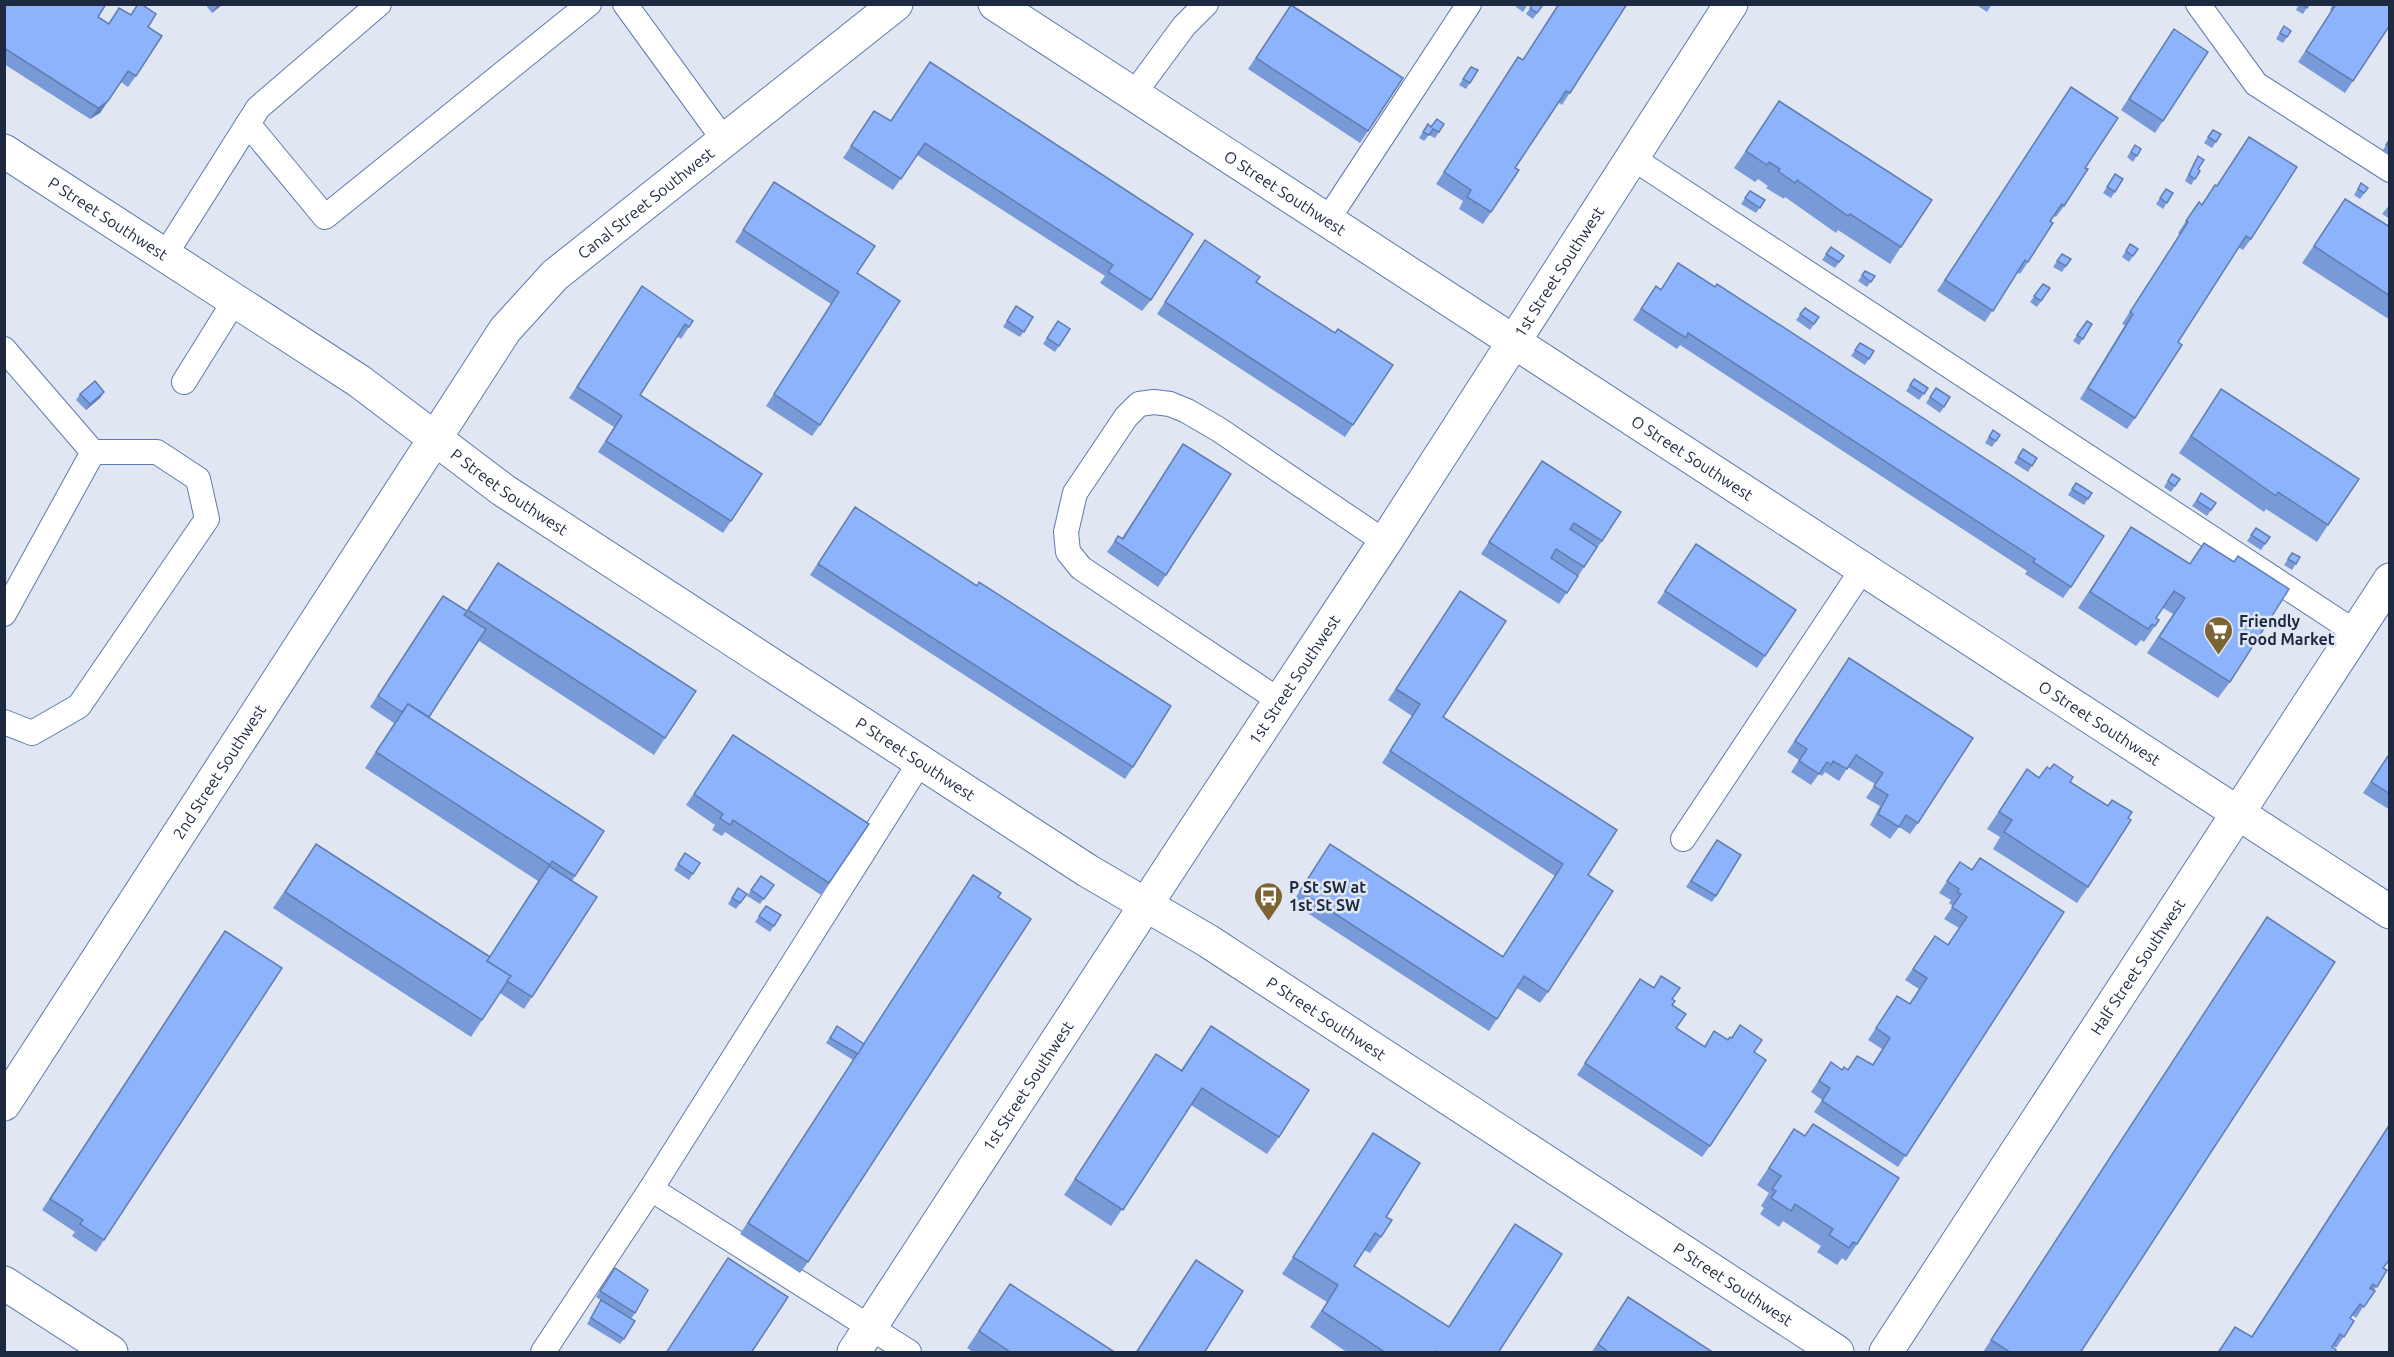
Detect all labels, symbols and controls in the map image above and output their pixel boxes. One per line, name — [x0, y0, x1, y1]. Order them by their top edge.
street label: Canal Street Southwest — [574, 143, 718, 262]
street label: O Street Southwest — [1221, 147, 1350, 239]
street label: P Street Southwest — [45, 173, 172, 264]
street label: 1st Street Southwest — [1510, 203, 1608, 340]
street label: O Street Southwest — [1628, 412, 1757, 504]
street label: P Street Southwest — [447, 445, 572, 539]
street label: 1st Street Southwest — [1245, 611, 1344, 747]
place label: Friendly Food Market — [2239, 612, 2335, 648]
supermarket icon: Friendly Food Market — [2202, 614, 2234, 656]
street label: O Street Southwest — [2035, 677, 2164, 769]
street label: 2nd Street Southwest — [169, 700, 270, 842]
street label: P Street Southwest — [853, 713, 979, 804]
place label: P St SW at 1st St SW — [1289, 878, 1366, 914]
bus stop icon: P St SW at 1st St SW — [1252, 880, 1284, 922]
street label: Half Street Southwest — [2087, 895, 2189, 1038]
street label: P Street Southwest — [1263, 973, 1390, 1064]
street label: 1st Street Southwest — [979, 1017, 1077, 1154]
street label: P Street Southwest — [1670, 1239, 1797, 1330]

